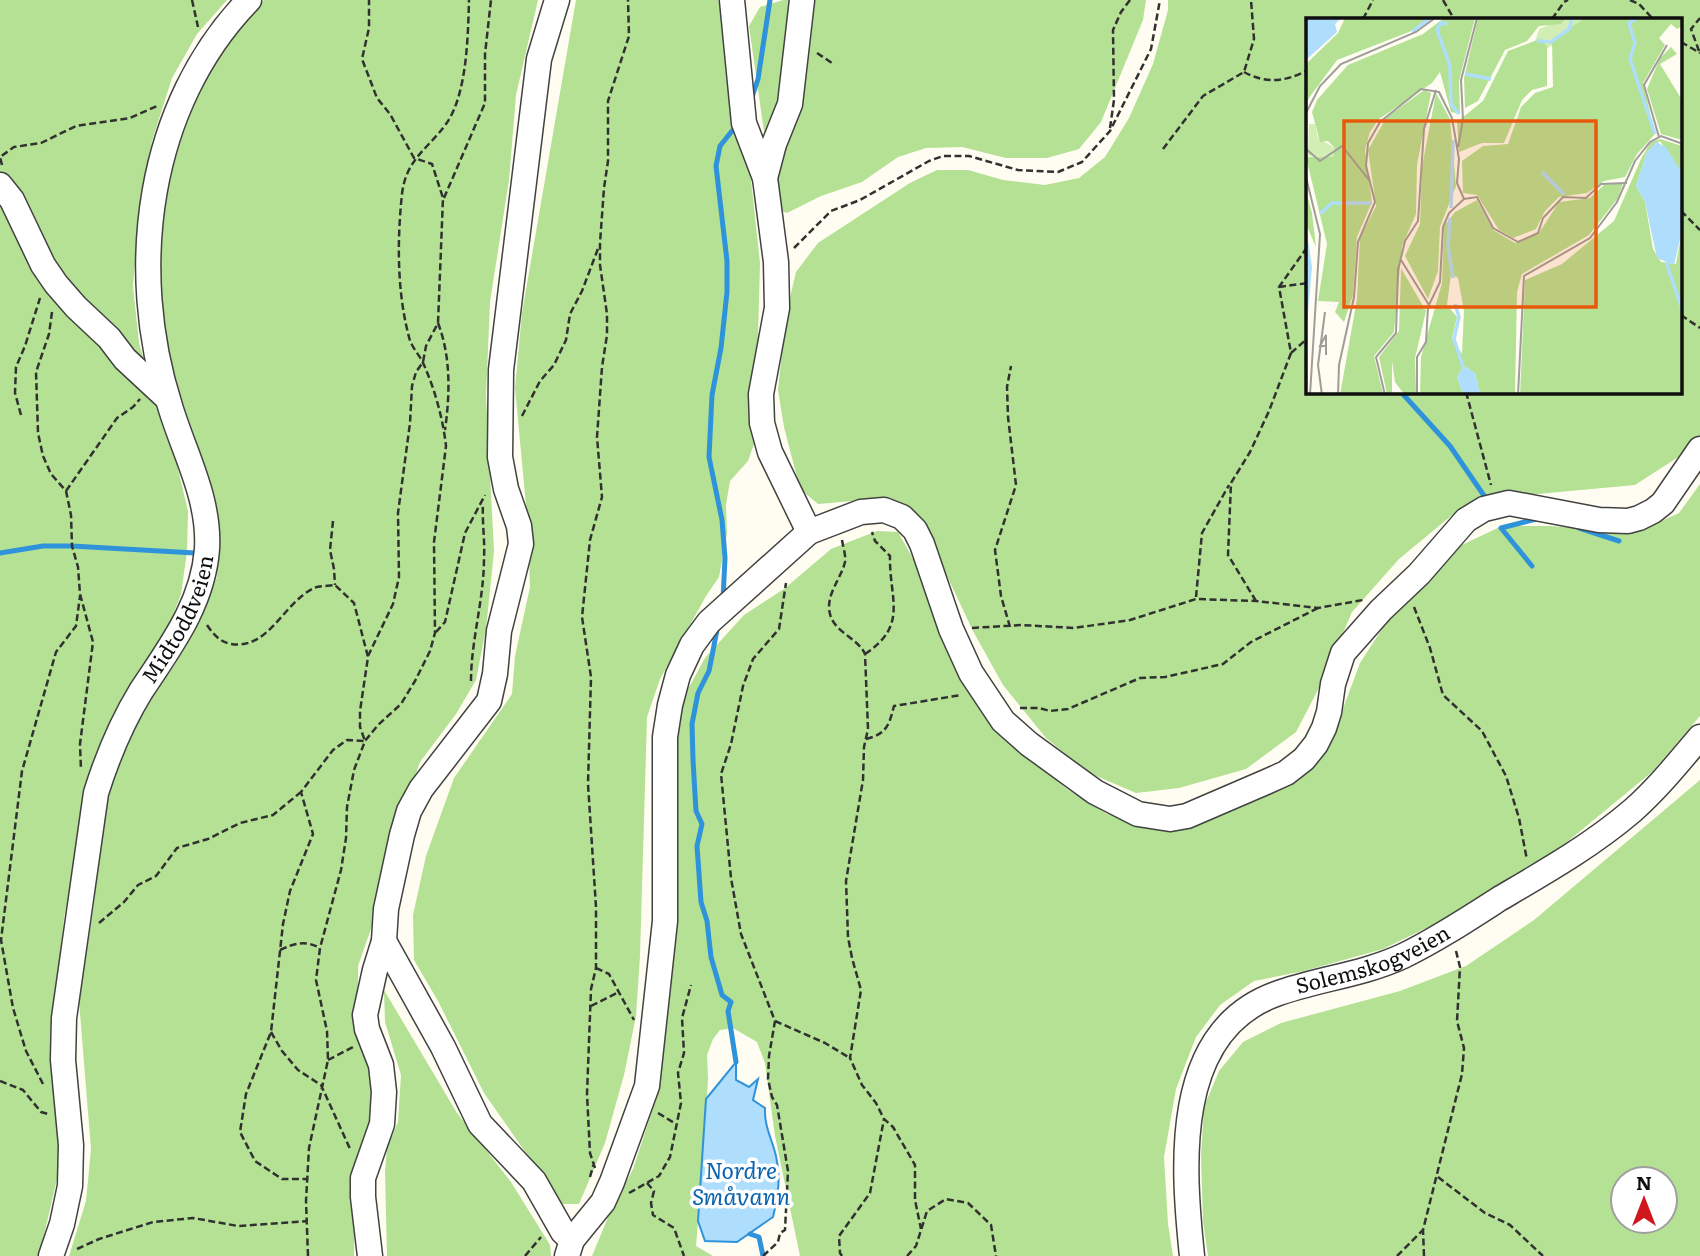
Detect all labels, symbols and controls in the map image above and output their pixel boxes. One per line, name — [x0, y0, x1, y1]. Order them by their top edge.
inset map — [1306, 18, 1682, 394]
street label: Midtoddveien — [133, 552, 219, 689]
street label: Solemskogveien — [1292, 916, 1455, 1000]
water label: Nordre Småvann — [692, 1152, 790, 1212]
north arrow — [1609, 1165, 1679, 1235]
text: N — [1636, 1168, 1652, 1196]

